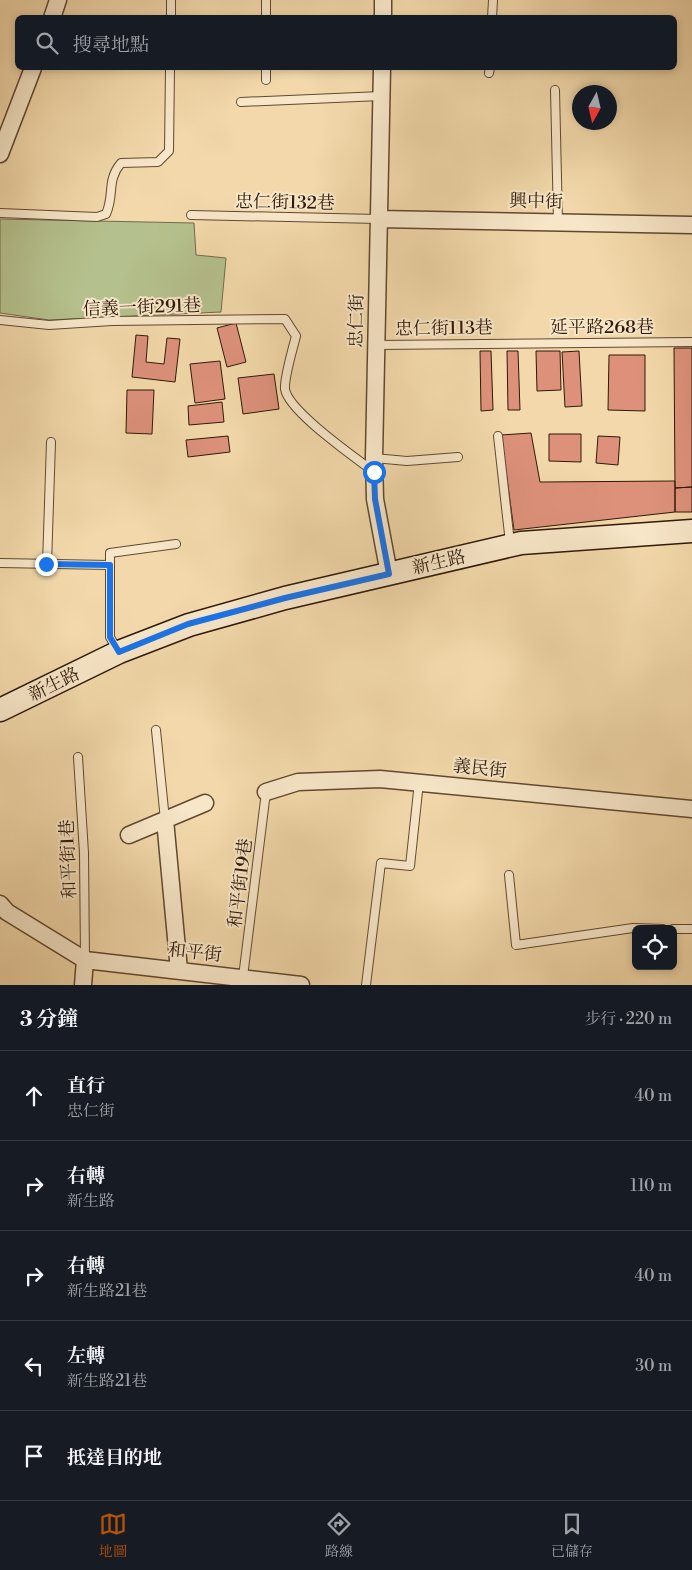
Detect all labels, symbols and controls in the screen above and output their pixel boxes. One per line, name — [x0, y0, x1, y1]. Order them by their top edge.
search box — [15, 15, 677, 70]
icon: search — [33, 29, 61, 57]
text: 搜尋地點 — [73, 33, 149, 57]
north arrow — [572, 85, 617, 130]
street label: 忠仁街132巷 — [235, 190, 335, 215]
street label: 興中街 — [509, 190, 563, 213]
street label: 信義一街291巷 — [82, 294, 202, 321]
street label: 忠仁街 — [345, 294, 368, 348]
street label: 忠仁街113巷 — [395, 316, 493, 341]
street label: 延平路268巷 — [550, 316, 654, 339]
route start — [363, 461, 386, 484]
street label: 新生路 — [410, 545, 468, 580]
route end — [35, 553, 58, 576]
street label: 新生路 — [25, 662, 84, 707]
street label: 義民街 — [452, 754, 508, 783]
street label: 和平街1巷 — [56, 819, 81, 899]
street label: 和平街19巷 — [224, 837, 257, 929]
map controls — [632, 925, 677, 970]
button: locate — [632, 925, 677, 970]
street label: 和平街 — [167, 938, 223, 967]
text: 3 分鐘 — [20, 1007, 78, 1033]
text: 步行 · 220 m — [585, 1009, 672, 1029]
text: 直行 — [67, 1074, 105, 1098]
icon: ahead — [20, 1082, 48, 1110]
text: 40 m — [635, 1086, 672, 1106]
text: 忠仁街 — [67, 1101, 115, 1121]
text: 右轉 — [67, 1164, 105, 1188]
icon: right — [20, 1172, 48, 1200]
text: 110 m — [630, 1176, 672, 1196]
text: 新生路 — [67, 1191, 115, 1211]
text: 右轉 — [67, 1254, 105, 1278]
icon: right — [20, 1262, 48, 1290]
text: 40 m — [635, 1266, 672, 1286]
text: 新生路21巷 — [67, 1281, 147, 1301]
text: 左轉 — [67, 1344, 105, 1368]
icon: left — [20, 1352, 48, 1380]
text: 30 m — [635, 1356, 672, 1376]
text: 新生路21巷 — [67, 1371, 147, 1391]
icon: arrive — [20, 1442, 48, 1470]
text: 抵達目的地 — [67, 1446, 162, 1470]
tab: 地圖 — [99, 1510, 127, 1561]
tab: 路線 — [325, 1510, 353, 1561]
tab: 已儲存 — [551, 1510, 593, 1561]

